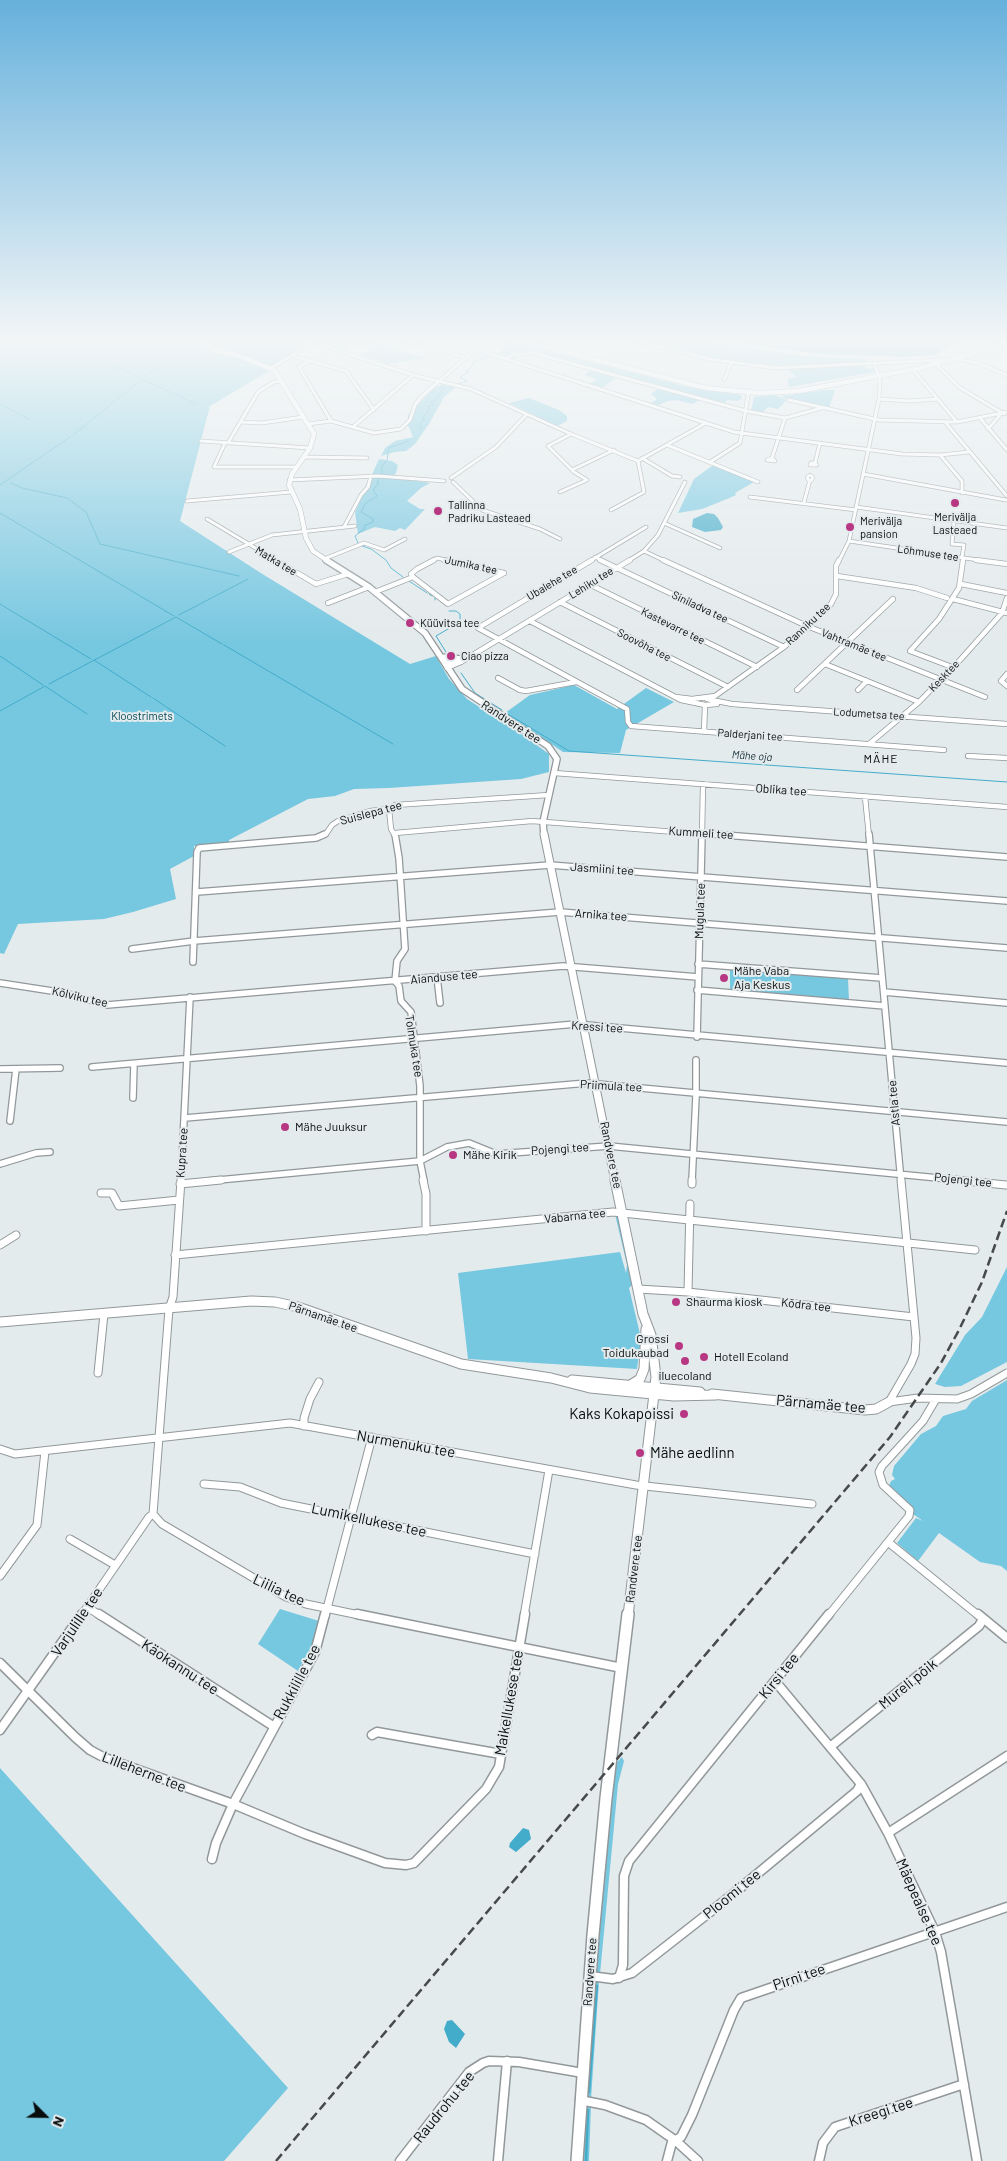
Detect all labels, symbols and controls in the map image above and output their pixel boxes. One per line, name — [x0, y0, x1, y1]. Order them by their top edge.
marker: Merivälja Lasteaed — [949, 497, 961, 509]
place label: Tallinna Padriku Lasteaed — [448, 498, 531, 524]
marker: Tallinna Padriku Lasteaed — [432, 505, 444, 517]
place label: Merivälja Lasteaed — [933, 510, 977, 536]
place label: Merivälja pansion — [860, 514, 902, 540]
marker: Merivälja pansion — [844, 521, 856, 533]
street label: Lõhmuse tee — [896, 542, 960, 564]
street label: Matka tee — [253, 543, 299, 579]
street label: Jumika tee — [444, 553, 498, 577]
street label: Ubalehe tee — [524, 563, 580, 603]
street label: Lehiku tee — [566, 564, 616, 602]
street label: Siniladva tee — [670, 588, 730, 626]
street label: Ranniku tee — [783, 600, 833, 648]
street label: Kastevarre tee — [639, 605, 707, 647]
place label: Küüvitsa tee — [420, 616, 479, 630]
marker: Küüvitsa tee — [404, 617, 416, 629]
street label: Soovõha tee — [615, 626, 673, 664]
street label: Vahtramäe tee — [819, 626, 889, 664]
place label: Ciao pizza — [461, 649, 509, 663]
marker: Ciao pizza — [445, 650, 457, 662]
street label: Kesktee — [926, 658, 962, 694]
street label: Randvere tee — [478, 697, 544, 747]
street label: Lodumetsa tee — [833, 705, 905, 723]
park label: Kloostrimets — [111, 709, 173, 723]
street label: Palderjani tee — [717, 726, 783, 744]
water label: Mähe oja — [731, 748, 773, 764]
district label: MÄHE — [863, 752, 899, 766]
street label: Oblika tee — [755, 781, 807, 799]
street label: Suislepa tee — [338, 798, 404, 828]
street label: Kummeli tee — [668, 824, 734, 842]
street label: Jasmiini tee — [570, 860, 634, 878]
street label: Mugula tee — [692, 883, 708, 939]
street label: Arnika tee — [574, 906, 628, 924]
place label: Mähe Vaba Aja Keskus — [734, 964, 790, 992]
street label: Aianduse tee — [410, 967, 478, 987]
marker: Mähe Vaba Aja Keskus — [718, 972, 730, 984]
street label: Kõlviku tee — [51, 984, 109, 1010]
street label: Tolmuka tee — [402, 1014, 426, 1078]
street label: Kressi tee — [571, 1018, 623, 1036]
street label: Priimula tee — [580, 1077, 642, 1095]
street label: Astla tee — [885, 1080, 903, 1126]
place label: Mähe Juuksur — [295, 1120, 367, 1134]
street label: Randvere tee — [597, 1120, 625, 1190]
marker: Mähe Juuksur — [279, 1121, 291, 1133]
street label: Kupra tee — [173, 1127, 191, 1179]
street label: Pojengi tee — [531, 1140, 589, 1158]
place label: Mähe Kirik — [463, 1148, 517, 1162]
marker: Mähe Kirik — [447, 1149, 459, 1161]
street label: Pojengi tee — [933, 1170, 993, 1190]
street label: Vabarna tee — [544, 1206, 606, 1226]
place label: Shaurma kiosk — [686, 1295, 762, 1309]
street label: Kõdra tee — [780, 1295, 832, 1315]
marker: Shaurma kiosk — [670, 1296, 682, 1308]
street label: Pärnamäe tee — [287, 1298, 359, 1336]
place label: Grossi Toidukaubad — [603, 1332, 669, 1360]
marker: Grossi Toidukaubad — [673, 1340, 685, 1352]
place label: Hotell Ecoland — [714, 1350, 789, 1364]
marker: Hotell Ecoland — [698, 1351, 710, 1363]
marker: iluecoland — [679, 1355, 691, 1367]
place label: iluecoland — [658, 1369, 712, 1383]
street label: Pärnamäe tee — [775, 1391, 867, 1417]
place label: Kaks Kokapoissi — [569, 1405, 674, 1423]
marker: Kaks Kokapoissi — [678, 1408, 690, 1420]
street label: Nurmenuku tee — [355, 1426, 457, 1462]
place label: Mähe aedlinn — [650, 1444, 735, 1462]
marker: Mähe aedlinn — [634, 1447, 646, 1459]
street label: Lumikellukese tee — [310, 1499, 428, 1541]
street label: Randvere tee — [623, 1534, 645, 1604]
street label: Liilia tee — [250, 1570, 308, 1610]
street label: Varjulille tee — [47, 1584, 107, 1660]
street label: Käokannu tee — [138, 1635, 222, 1699]
street label: Rukkilille tee — [270, 1641, 324, 1723]
street label: Maikellukese tee — [491, 1649, 527, 1757]
street label: Kirsi tee — [755, 1649, 803, 1703]
street label: Mureli põik — [875, 1655, 941, 1713]
street label: Lilleherne tee — [99, 1748, 189, 1796]
street label: Mäepealse tee — [892, 1856, 946, 1948]
street label: Ploomi tee — [699, 1865, 765, 1923]
street label: Randvere tee — [580, 1937, 600, 2007]
street label: Pirni tee — [770, 1960, 828, 1994]
street label: Raudrohu tee — [410, 2068, 478, 2146]
north arrow — [20, 2091, 70, 2141]
street label: Kreegi tee — [847, 2093, 915, 2131]
text: N — [50, 2114, 69, 2130]

